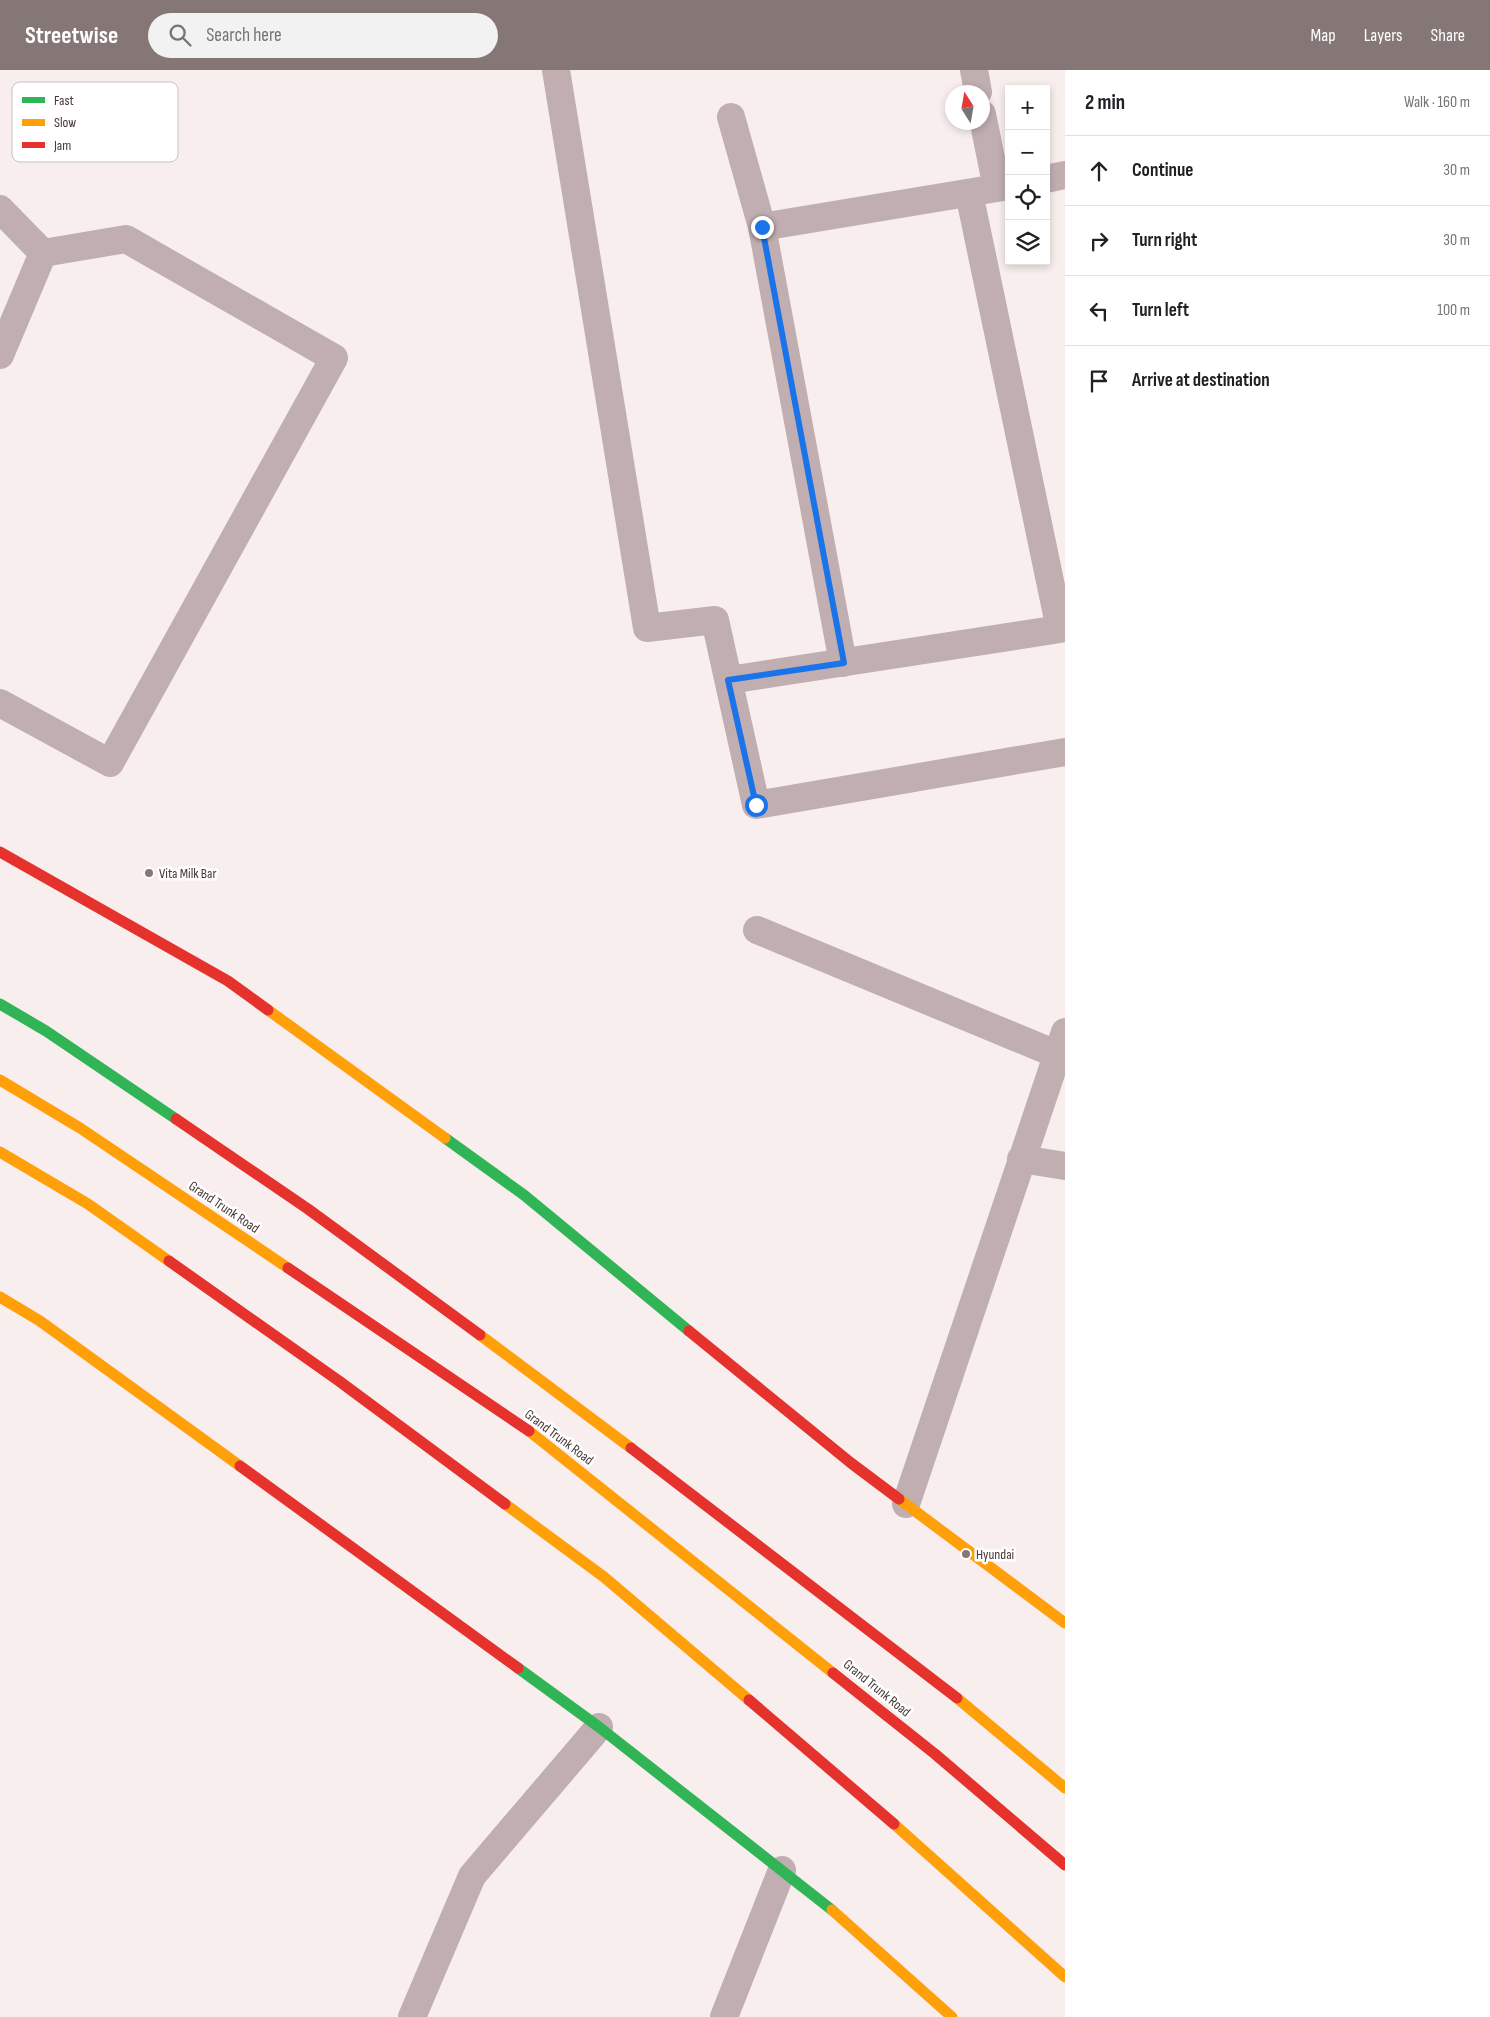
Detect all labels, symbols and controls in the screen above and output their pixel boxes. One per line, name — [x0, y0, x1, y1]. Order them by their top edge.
search box — [148, 13, 498, 58]
text: Streetwise — [25, 21, 118, 50]
icon: search — [166, 21, 194, 49]
text: Search here — [206, 24, 282, 47]
text: Map — [1311, 25, 1336, 46]
text: Layers — [1364, 25, 1403, 46]
text: Share — [1431, 25, 1465, 46]
legend — [12, 82, 178, 162]
north arrow — [945, 85, 990, 130]
map controls — [1005, 85, 1050, 265]
button: + — [1005, 85, 1050, 130]
text: 2 min — [1085, 90, 1125, 115]
text: Fast — [54, 92, 74, 109]
text: Walk · 160 m — [1404, 93, 1470, 112]
text: Slow — [54, 114, 76, 131]
button: − — [1005, 130, 1050, 175]
text: Jam — [53, 137, 71, 154]
icon: ahead — [1085, 157, 1113, 185]
text: Continue — [1132, 159, 1193, 182]
text: 30 m — [1443, 161, 1470, 180]
button: locate — [1005, 175, 1050, 220]
route end — [751, 216, 774, 239]
button: layers — [1005, 220, 1050, 265]
icon: right — [1085, 227, 1113, 255]
text: Turn right — [1132, 229, 1197, 252]
text: 30 m — [1443, 231, 1470, 250]
icon: left — [1085, 297, 1113, 325]
text: Turn left — [1132, 299, 1189, 322]
text: 100 m — [1437, 301, 1470, 320]
icon: arrive — [1085, 367, 1113, 395]
text: Arrive at destination — [1132, 369, 1270, 392]
route start — [745, 794, 768, 817]
place label: Vita Milk Bar — [159, 865, 217, 882]
marker: Vita Milk Bar — [143, 867, 155, 879]
street label: Grand Trunk Road — [185, 1177, 263, 1237]
street label: Grand Trunk Road — [521, 1406, 597, 1468]
place label: Hyundai — [976, 1546, 1014, 1563]
marker: Hyundai — [960, 1548, 972, 1560]
street label: Grand Trunk Road — [840, 1656, 914, 1720]

